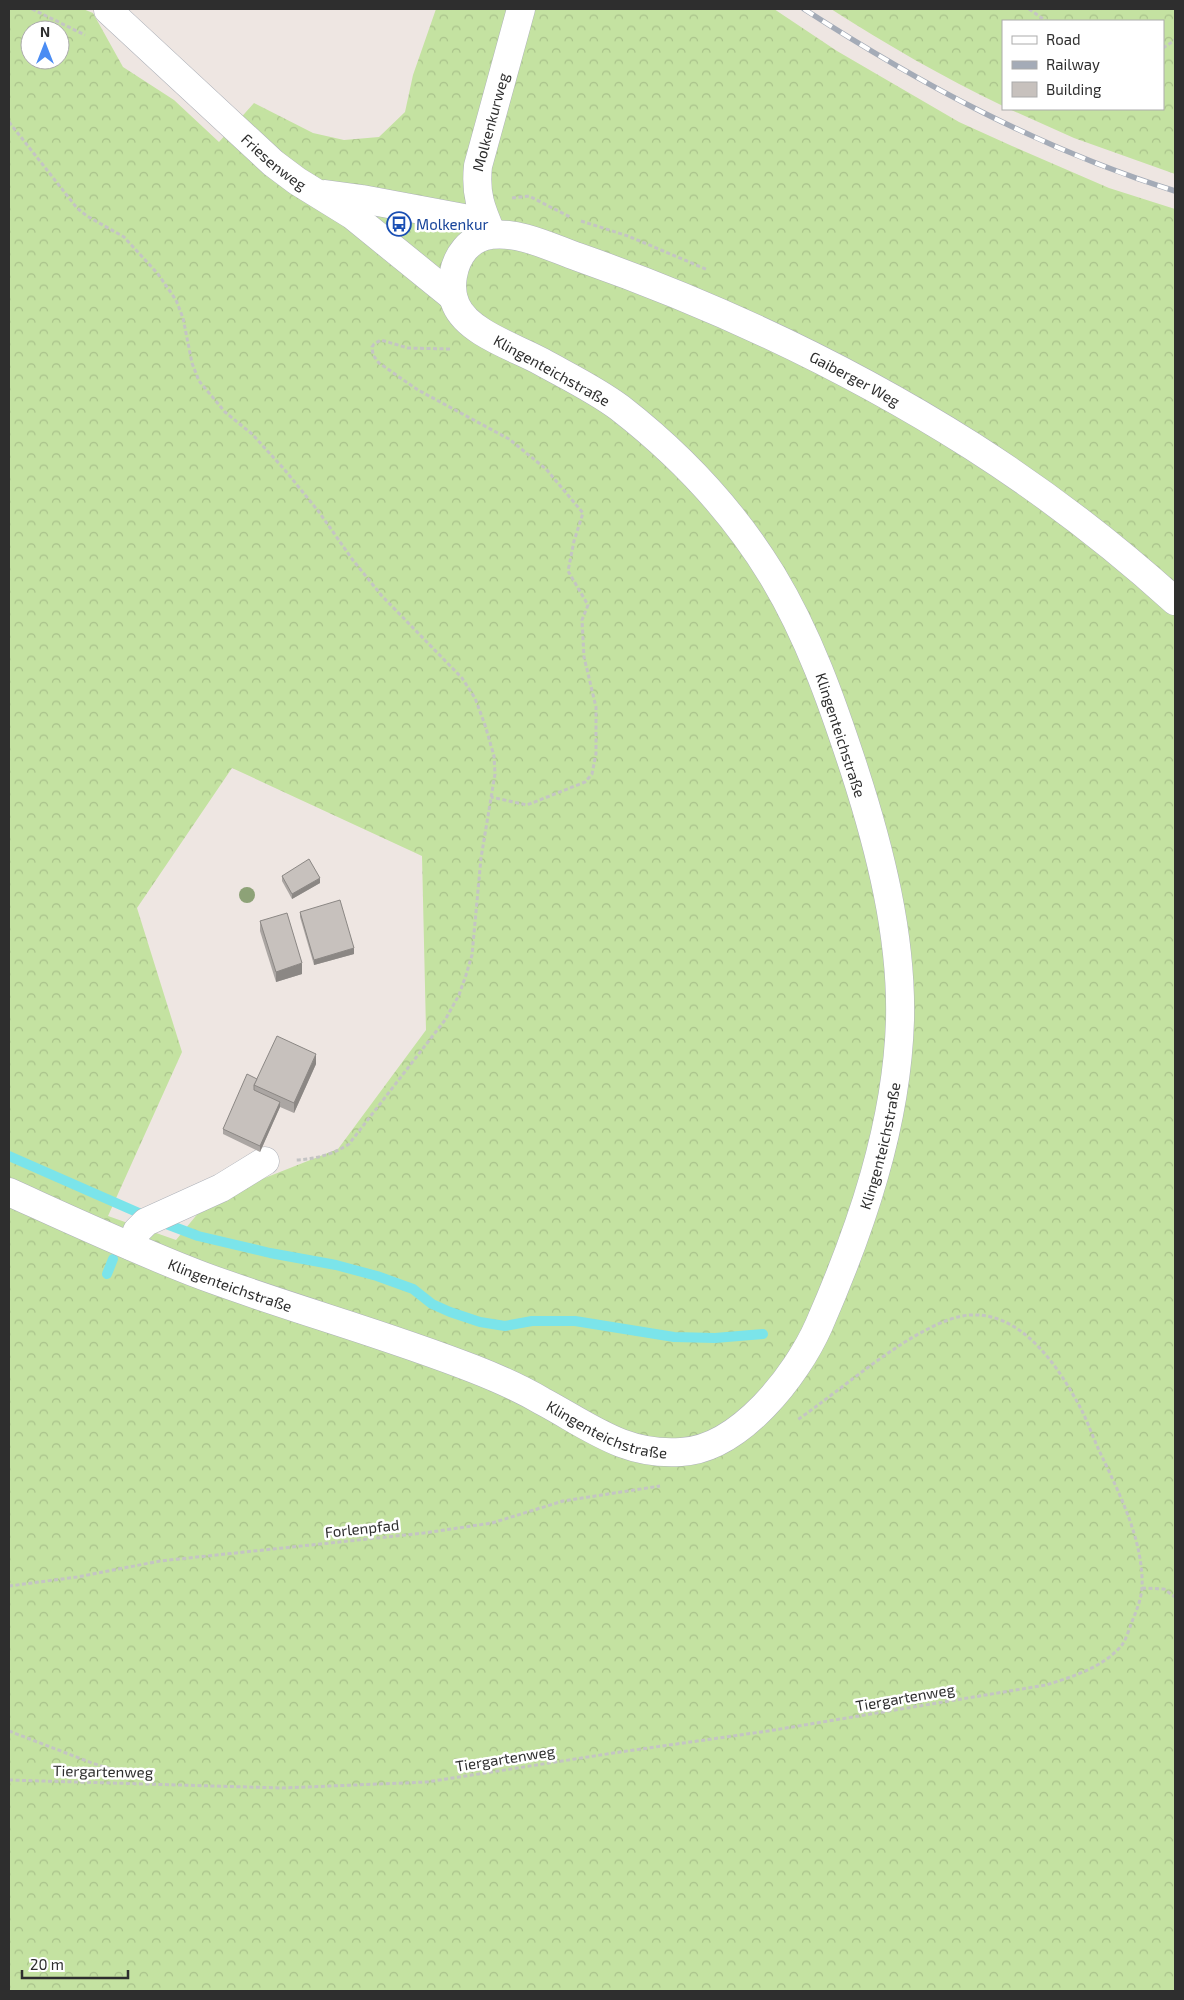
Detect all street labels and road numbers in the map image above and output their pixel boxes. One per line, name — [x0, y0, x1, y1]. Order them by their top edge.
street label: Molkenkurweg — [468, 70, 512, 173]
street label: Friesenweg — [238, 130, 310, 194]
street label: Klingenteichstraße — [491, 331, 613, 409]
street label: Gaiberger Weg — [807, 347, 904, 410]
street label: Klingenteichstraße — [812, 670, 870, 800]
street label: Klingenteichstraße — [855, 1081, 903, 1212]
street label: Klingenteichstraße — [166, 1254, 294, 1315]
street label: Klingenteichstraße — [544, 1396, 668, 1461]
street label: Forlenpfad — [324, 1515, 400, 1541]
street label: Tiergartenweg — [854, 1679, 957, 1715]
street label: Tiergartenweg — [454, 1741, 557, 1775]
street label: Tiergartenweg — [53, 1761, 154, 1781]

